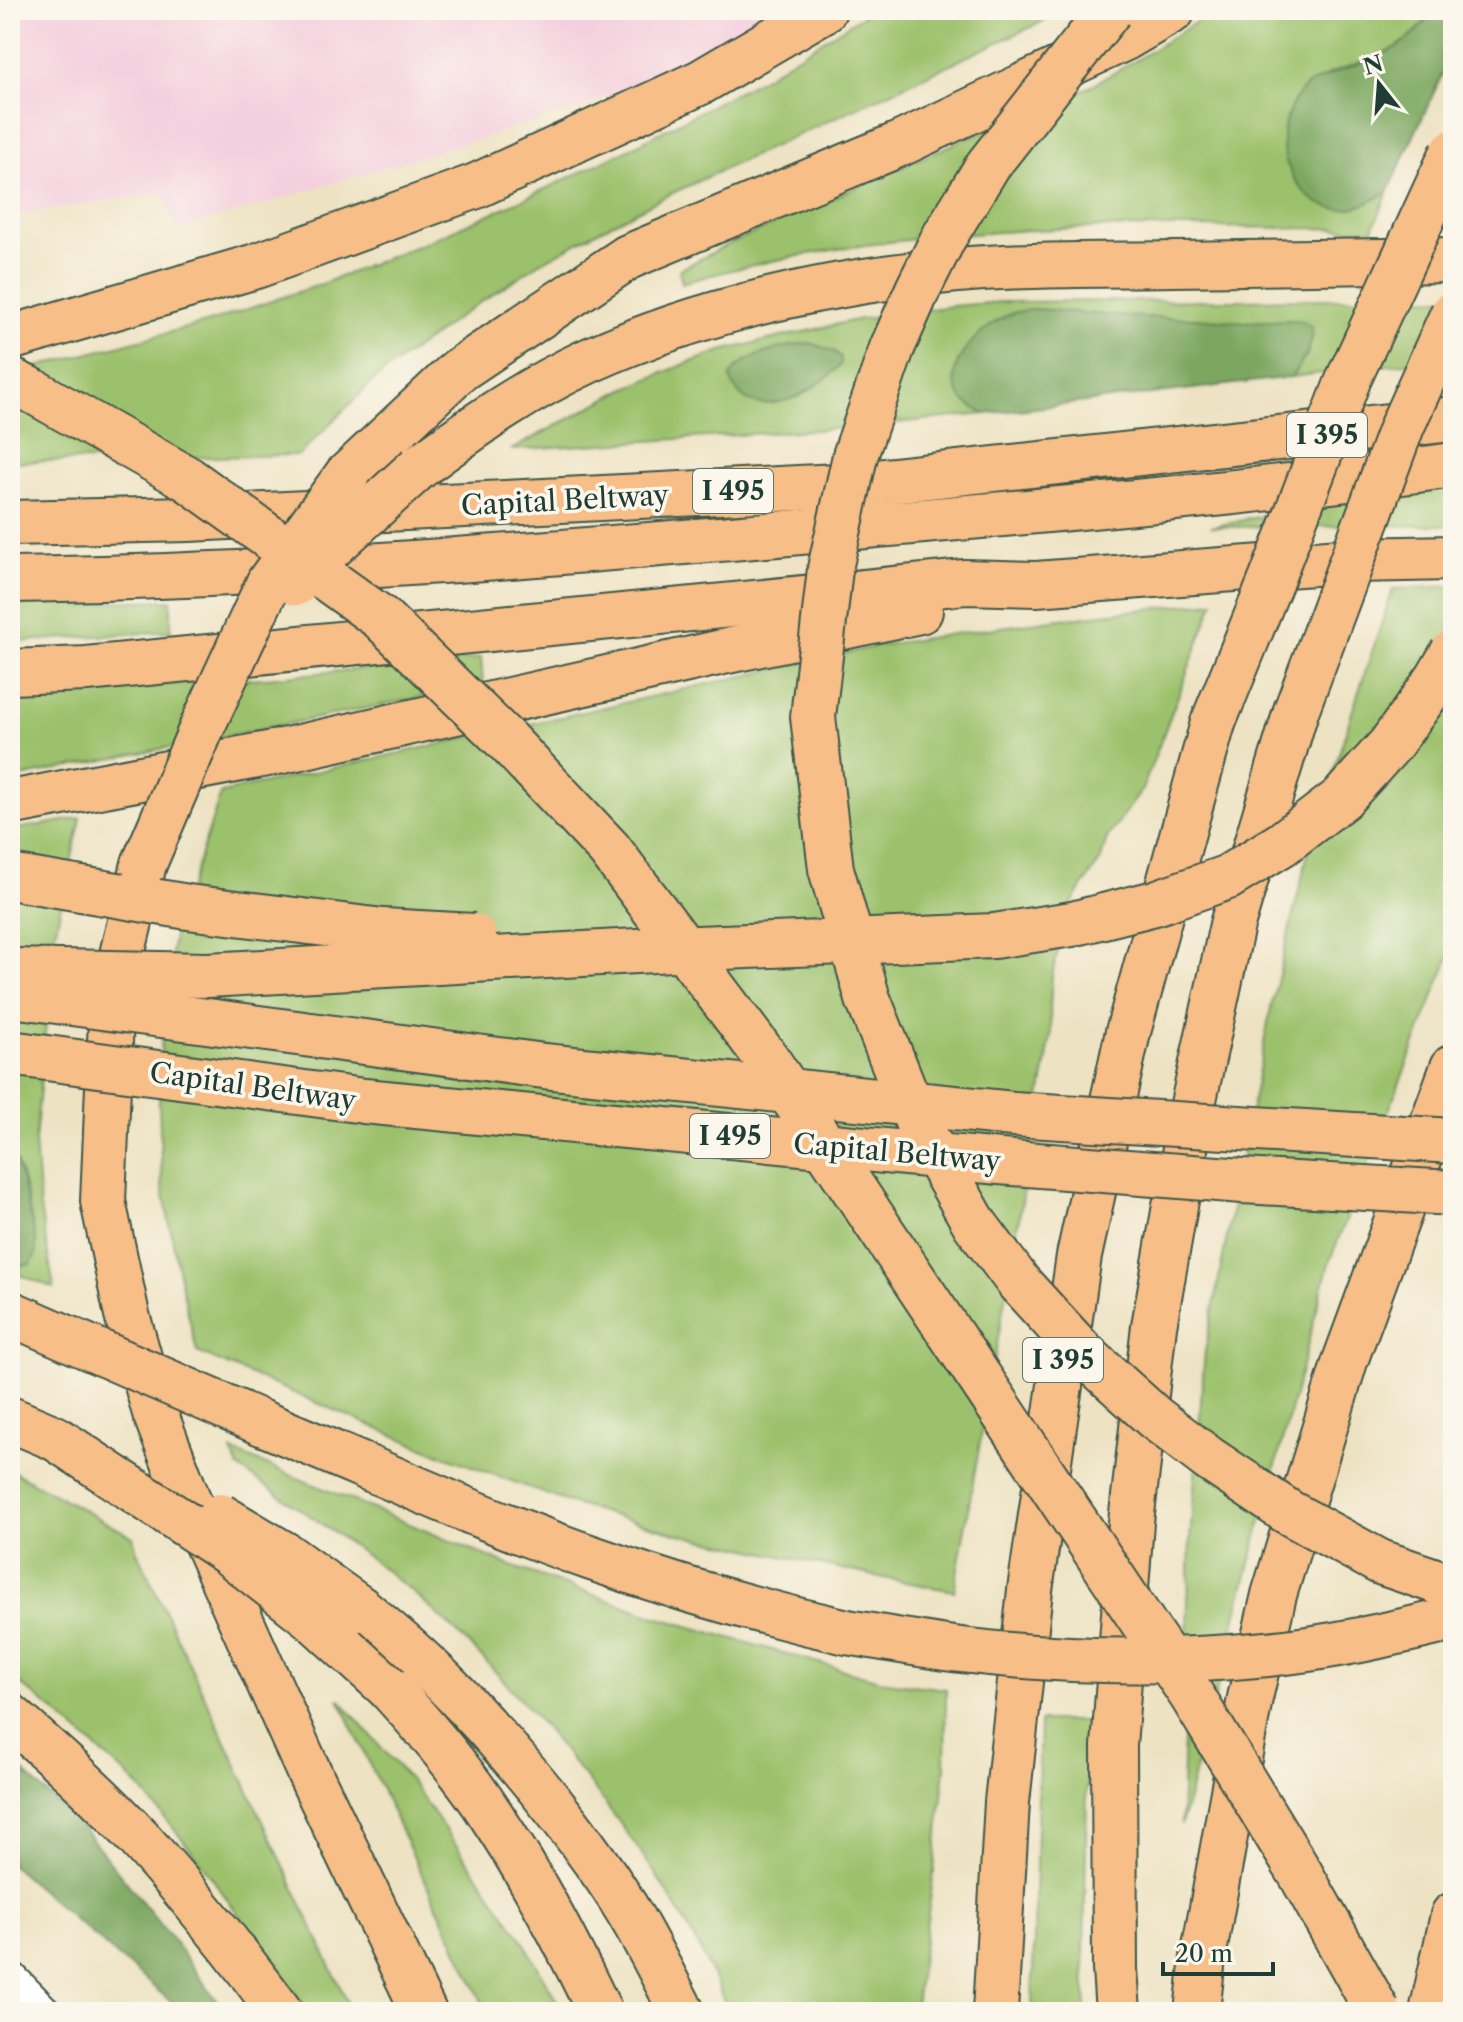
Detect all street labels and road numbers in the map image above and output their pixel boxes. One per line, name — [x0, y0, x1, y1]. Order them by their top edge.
road number: I 395 — [1287, 413, 1367, 457]
road number: I 495 — [693, 469, 773, 513]
street label: Capital Beltway — [460, 478, 670, 522]
street label: Capital Beltway — [148, 1055, 359, 1117]
road number: I 495 — [690, 1114, 770, 1158]
street label: Capital Beltway — [792, 1126, 1003, 1178]
road number: I 395 — [1023, 1338, 1103, 1382]

